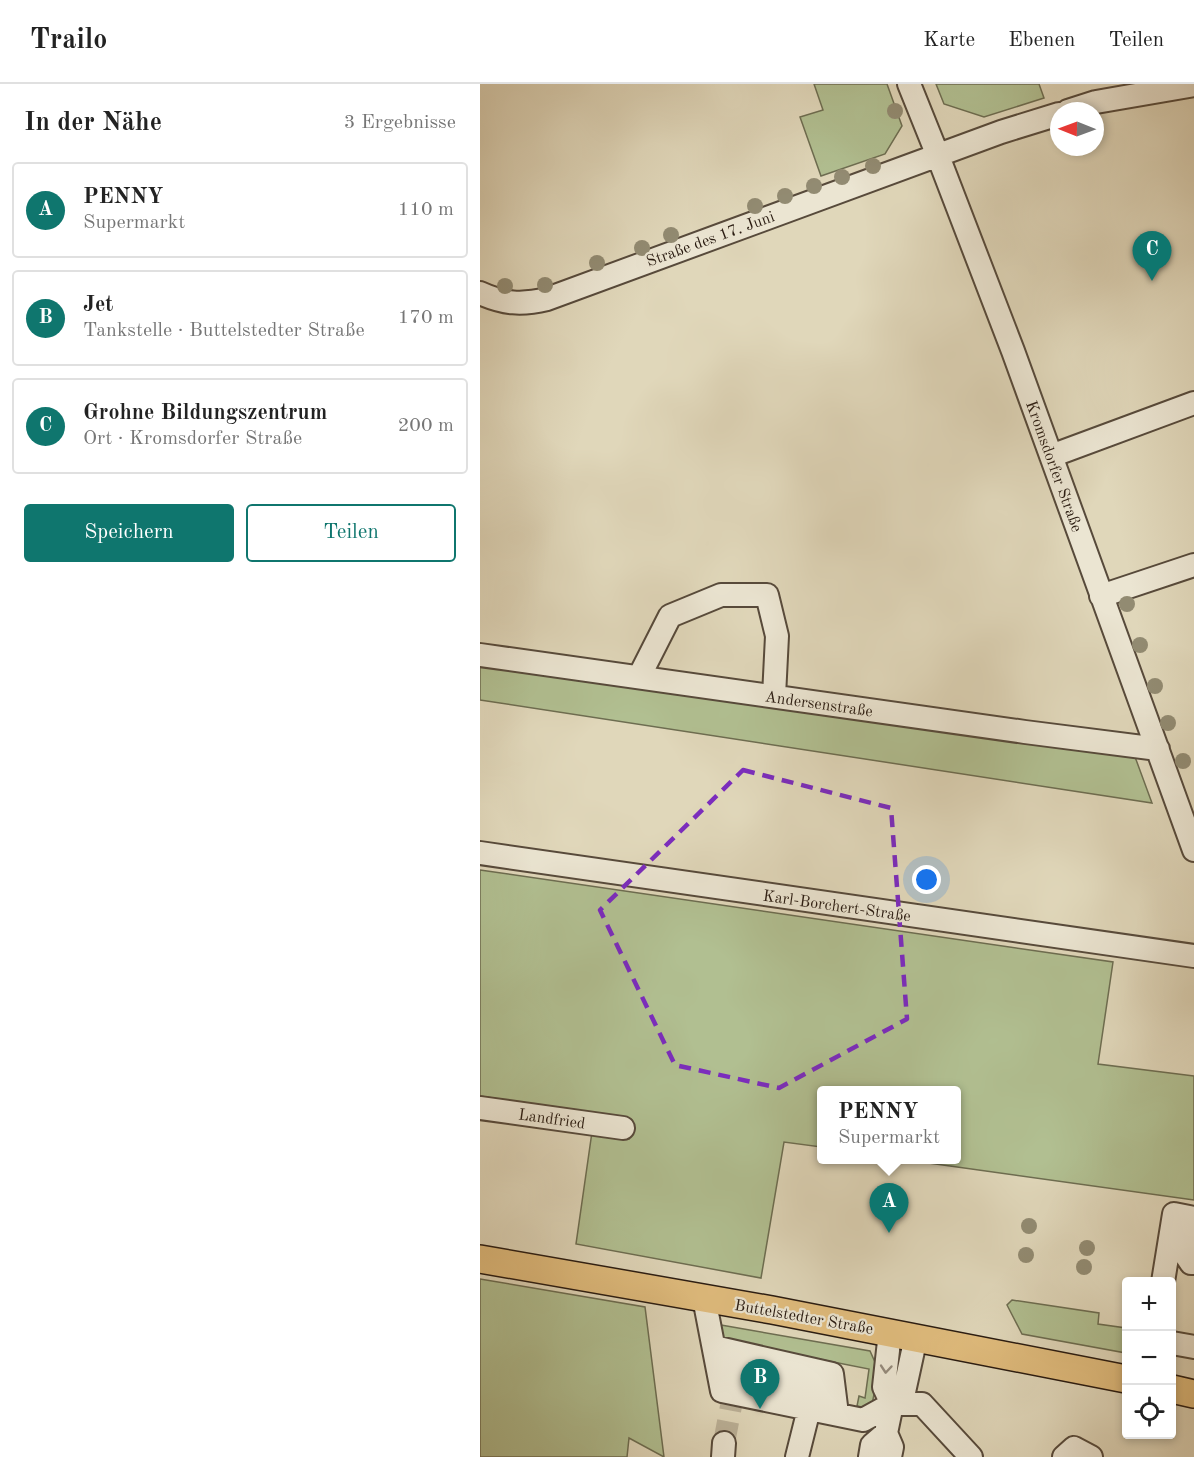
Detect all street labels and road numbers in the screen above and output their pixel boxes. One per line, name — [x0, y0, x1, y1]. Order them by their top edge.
street label: Straße des 17. Juni — [644, 209, 777, 270]
street label: Kromsdorfer Straße — [1022, 399, 1084, 535]
street label: Andersenstraße — [764, 689, 874, 720]
street label: Karl-Borchert-Straße — [762, 889, 912, 925]
street label: Landfried — [517, 1107, 586, 1133]
street label: Buttelstedter Straße — [733, 1298, 874, 1338]

